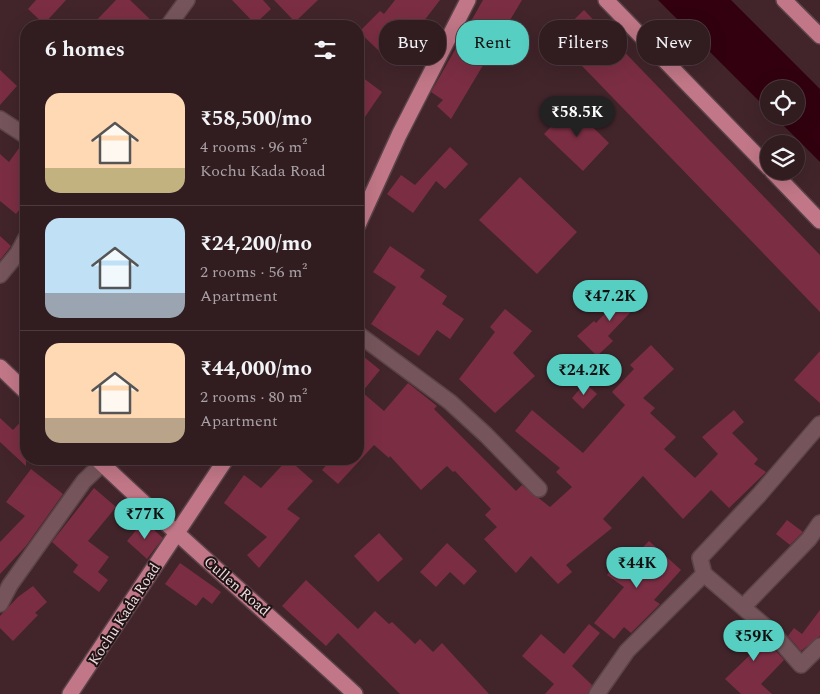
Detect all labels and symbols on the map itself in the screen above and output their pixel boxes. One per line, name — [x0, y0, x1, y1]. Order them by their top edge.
pin: ₹58.5K — [536, 96, 618, 138]
pin: ₹47.2K — [569, 280, 651, 322]
pin: ₹24.2K — [543, 354, 625, 396]
pin: ₹77K — [115, 498, 175, 540]
pin: ₹44K — [607, 546, 667, 589]
street label: Cullen Road — [198, 551, 275, 622]
street label: Kochu Kada Road — [83, 559, 166, 670]
pin: ₹59K — [724, 620, 784, 662]

